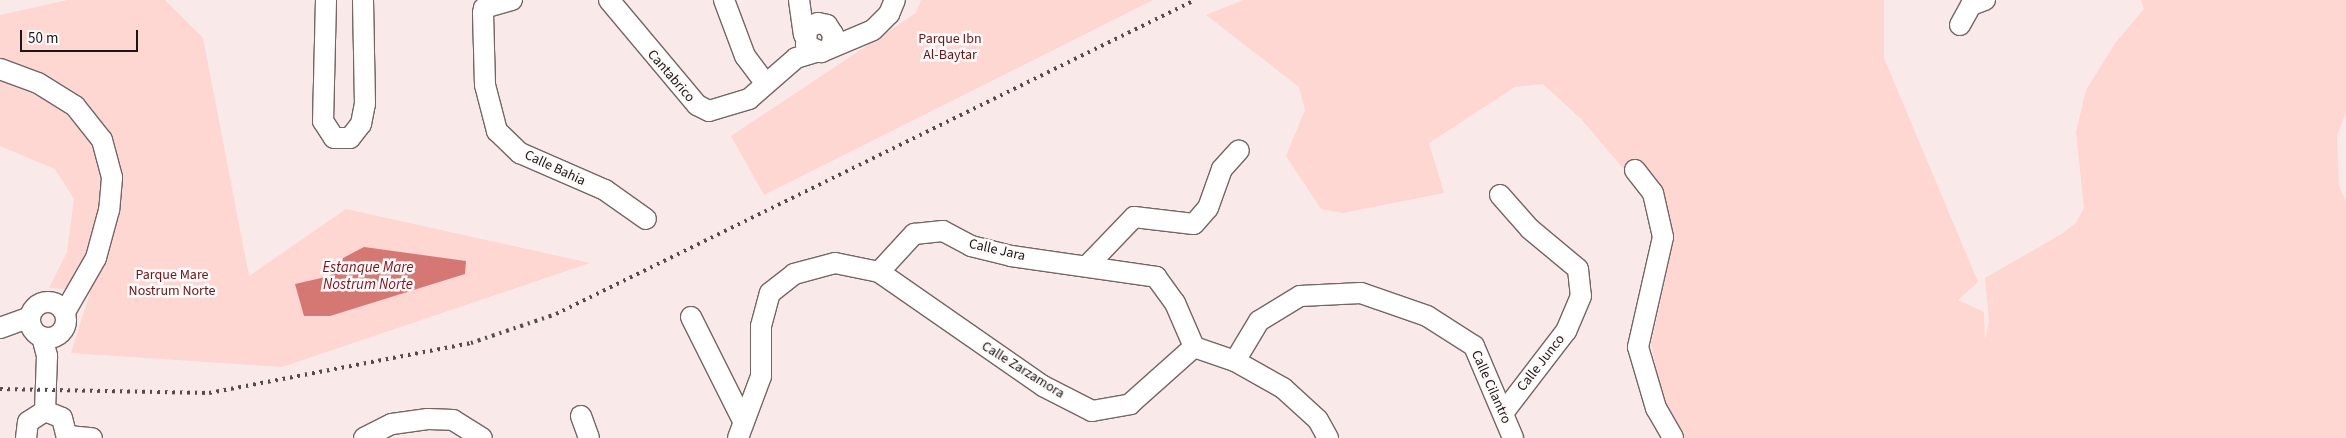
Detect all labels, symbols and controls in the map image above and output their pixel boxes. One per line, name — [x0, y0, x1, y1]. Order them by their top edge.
scale bar — [22, 20, 140, 52]
text: 50 m — [28, 28, 58, 49]
park label: Parque Ibn Al-Baytar — [918, 31, 982, 64]
street label: Cantabrico — [644, 46, 698, 106]
street label: Calle Bahia — [522, 147, 588, 189]
street label: Calle Jara — [967, 235, 1027, 265]
water label: Estanque Mare Nostrum Norte — [323, 258, 413, 293]
park label: Parque Mare Nostrum Norte — [129, 267, 215, 300]
street label: Calle Junco — [1514, 331, 1568, 395]
street label: Calle Zarzamora — [978, 338, 1068, 402]
street label: Calle Cilantro — [1467, 348, 1515, 426]

